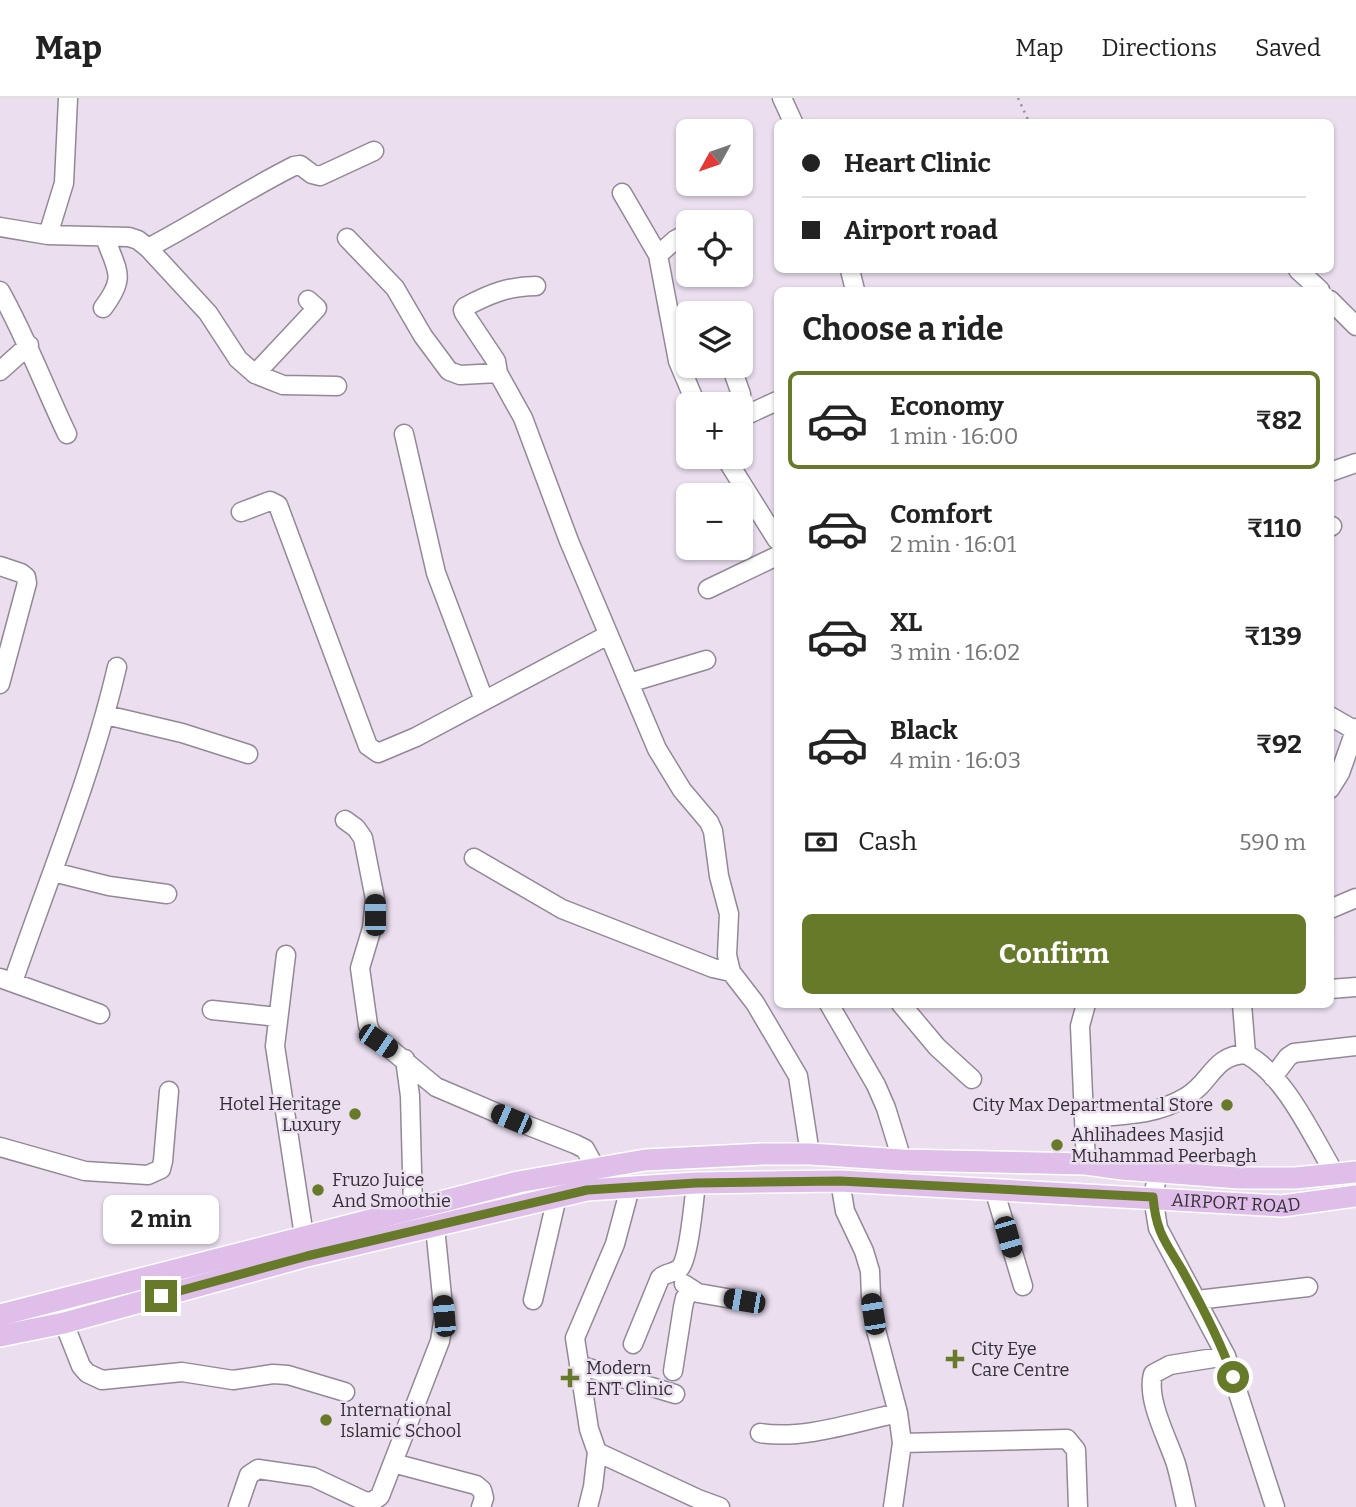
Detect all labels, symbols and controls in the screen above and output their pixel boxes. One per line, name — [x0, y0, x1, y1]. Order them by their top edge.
text: Map — [35, 28, 102, 68]
text: Map — [1015, 34, 1064, 62]
text: Directions — [1102, 34, 1217, 62]
text: Saved — [1255, 34, 1321, 62]
north arrow — [676, 119, 752, 196]
map controls — [676, 119, 753, 560]
text: Heart Clinic — [844, 148, 991, 179]
button: locate — [676, 210, 753, 287]
text: Airport road — [844, 215, 998, 246]
button: layers — [676, 301, 753, 378]
text: Choose a ride — [802, 310, 1003, 348]
icon: car — [806, 389, 869, 452]
text: Economy — [890, 391, 1004, 422]
button: + — [676, 392, 753, 469]
text: ₹82 — [1255, 405, 1302, 436]
text: 1 min · 16:00 — [890, 422, 1019, 450]
button: − — [676, 483, 753, 560]
icon: car — [806, 497, 869, 560]
text: Comfort — [890, 499, 993, 530]
text: ₹110 — [1247, 513, 1302, 544]
text: 2 min · 16:01 — [890, 530, 1016, 558]
icon: car — [806, 605, 869, 668]
text: XL — [890, 607, 922, 638]
text: ₹139 — [1244, 621, 1302, 652]
text: 3 min · 16:02 — [890, 638, 1020, 666]
icon: car — [806, 713, 869, 776]
text: Black — [890, 715, 958, 746]
text: ₹92 — [1256, 729, 1302, 760]
text: 4 min · 16:03 — [890, 746, 1021, 774]
icon: cash — [802, 823, 840, 861]
text: Cash — [858, 826, 917, 857]
text: 590 m — [1239, 828, 1306, 856]
car — [365, 894, 386, 936]
button: Confirm — [802, 914, 1306, 994]
car — [355, 1021, 402, 1061]
place label: Hotel Heritage Luxury — [219, 1093, 341, 1136]
place label: City Max Departmental Store — [972, 1094, 1213, 1116]
marker: City Max Departmental Store — [1219, 1097, 1235, 1113]
car — [488, 1101, 535, 1137]
marker: Hotel Heritage Luxury — [347, 1106, 363, 1122]
place label: Ahlihadees Masjid Muhammad Peerbagh — [1071, 1124, 1257, 1167]
marker: Ahlihadees Masjid Muhammad Peerbagh — [1049, 1137, 1065, 1153]
place label: Fruzo Juice And Smoothie — [332, 1169, 451, 1212]
marker: Fruzo Juice And Smoothie — [310, 1182, 326, 1198]
street label: AIRPORT ROAD — [1171, 1189, 1302, 1217]
callout: 2 min — [103, 1194, 219, 1244]
text: 2 min — [130, 1205, 192, 1233]
car — [993, 1214, 1024, 1260]
route end — [145, 1280, 177, 1312]
car — [722, 1287, 767, 1315]
car — [860, 1292, 887, 1336]
car — [432, 1294, 457, 1338]
place label: City Eye Care Centre — [971, 1338, 1069, 1381]
marker: City Eye Care Centre — [945, 1349, 965, 1369]
place label: Modern ENT Clinic — [586, 1357, 673, 1400]
route start — [1217, 1361, 1249, 1393]
marker: Modern ENT Clinic — [560, 1368, 580, 1388]
place label: International Islamic School — [340, 1399, 461, 1442]
marker: International Islamic School — [318, 1412, 334, 1428]

